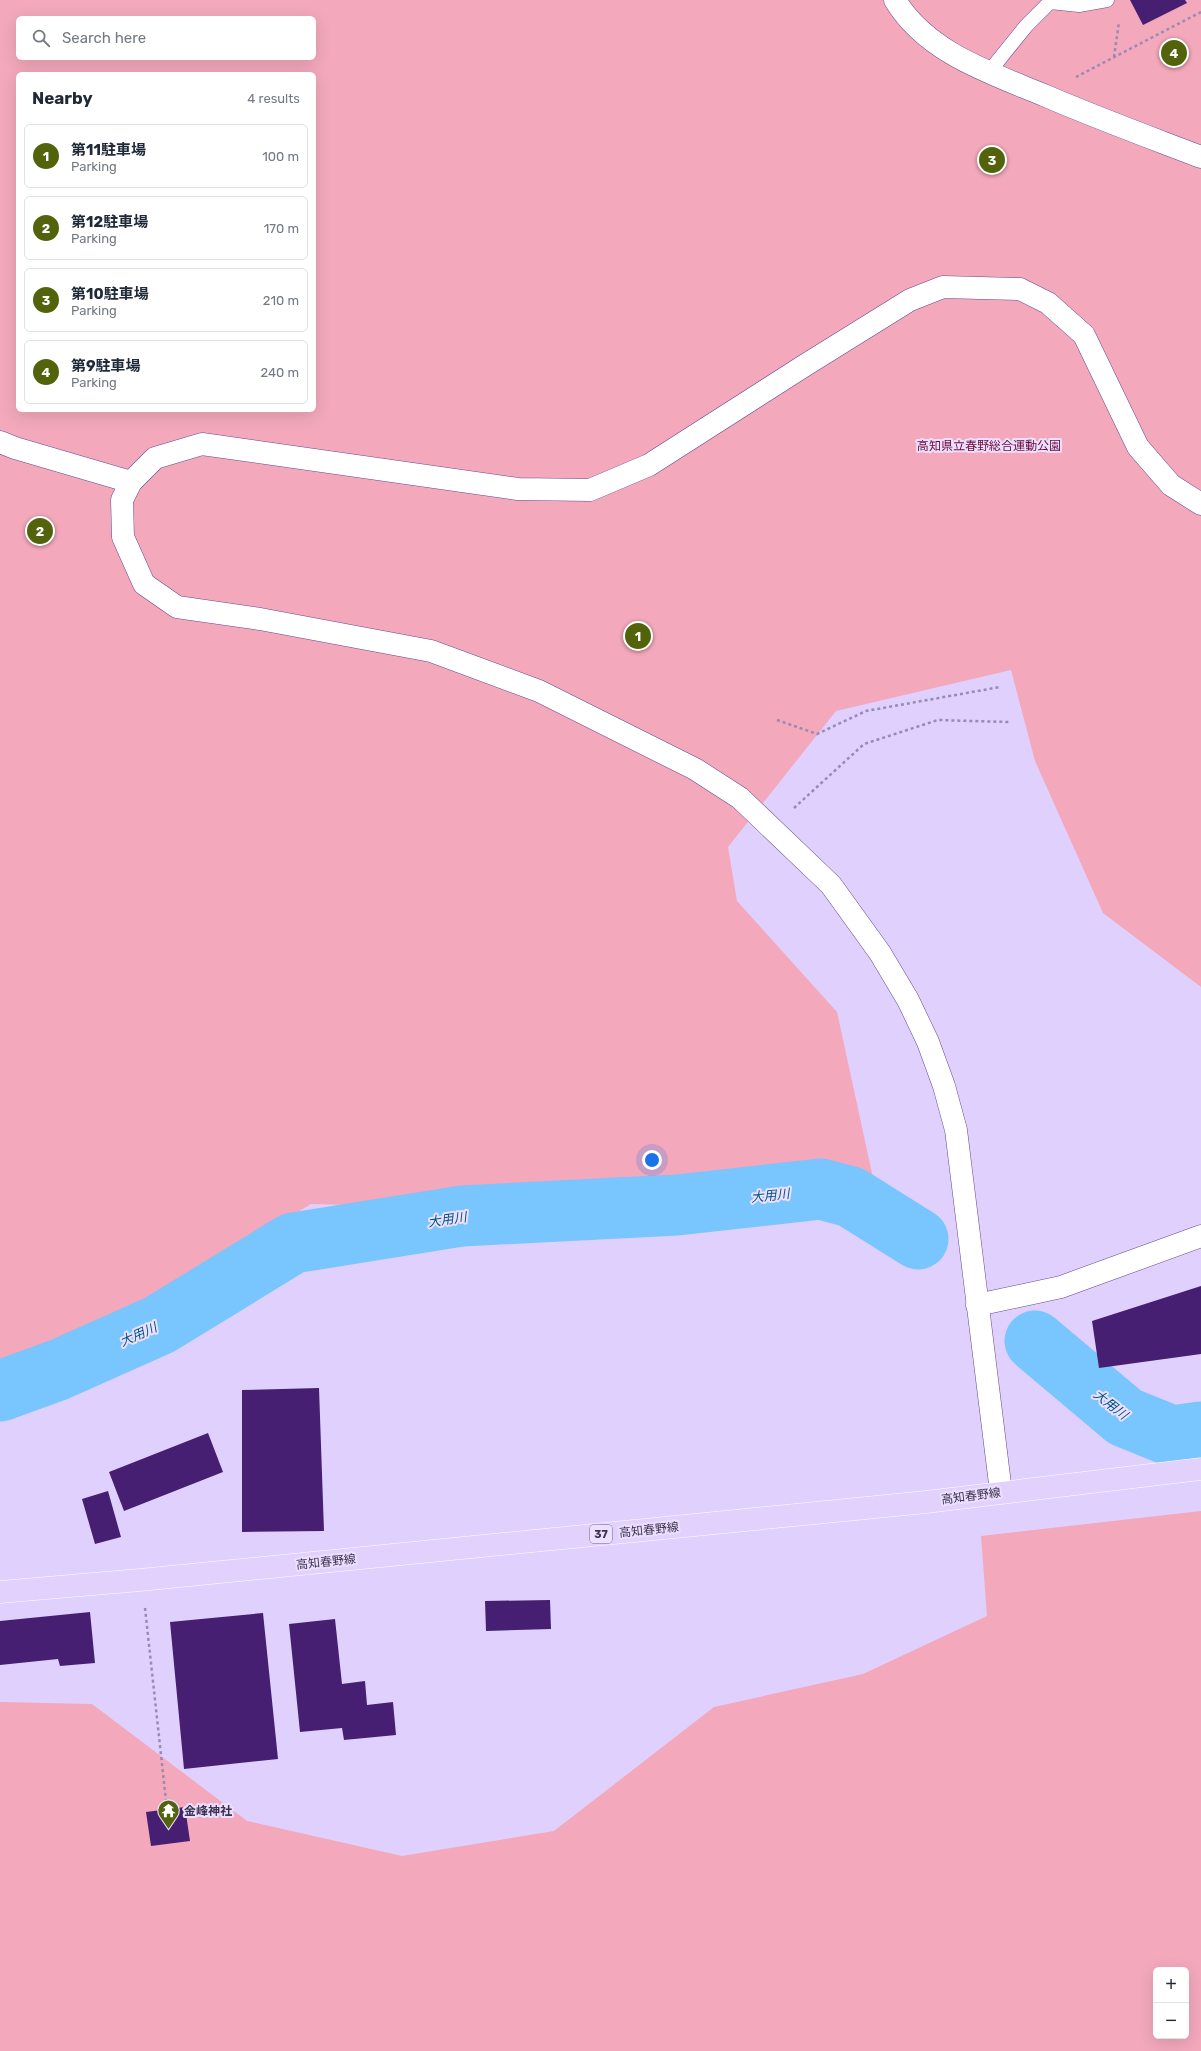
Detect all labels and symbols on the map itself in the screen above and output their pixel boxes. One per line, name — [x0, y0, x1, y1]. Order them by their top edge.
pin: 4 — [1161, 38, 1187, 68]
pin: 3 — [979, 145, 1005, 175]
park label: 高知県立春野総合運動公園 — [917, 439, 1061, 453]
pin: 2 — [27, 516, 53, 546]
pin: 1 — [625, 621, 651, 651]
your location — [642, 1150, 662, 1170]
water label: 大用川 — [750, 1186, 792, 1205]
water label: 大用川 — [427, 1209, 469, 1230]
water label: 大用川 — [117, 1319, 161, 1349]
water label: 大用川 — [1091, 1386, 1132, 1424]
street label: 高知春野線 — [940, 1485, 1002, 1507]
street label: 高知春野線 — [618, 1520, 680, 1540]
road number: 37 — [590, 1525, 612, 1543]
street label: 高知春野線 — [295, 1552, 357, 1572]
temple icon: 金峰神社 — [155, 1798, 181, 1831]
place label: 金峰神社 — [184, 1804, 232, 1818]

